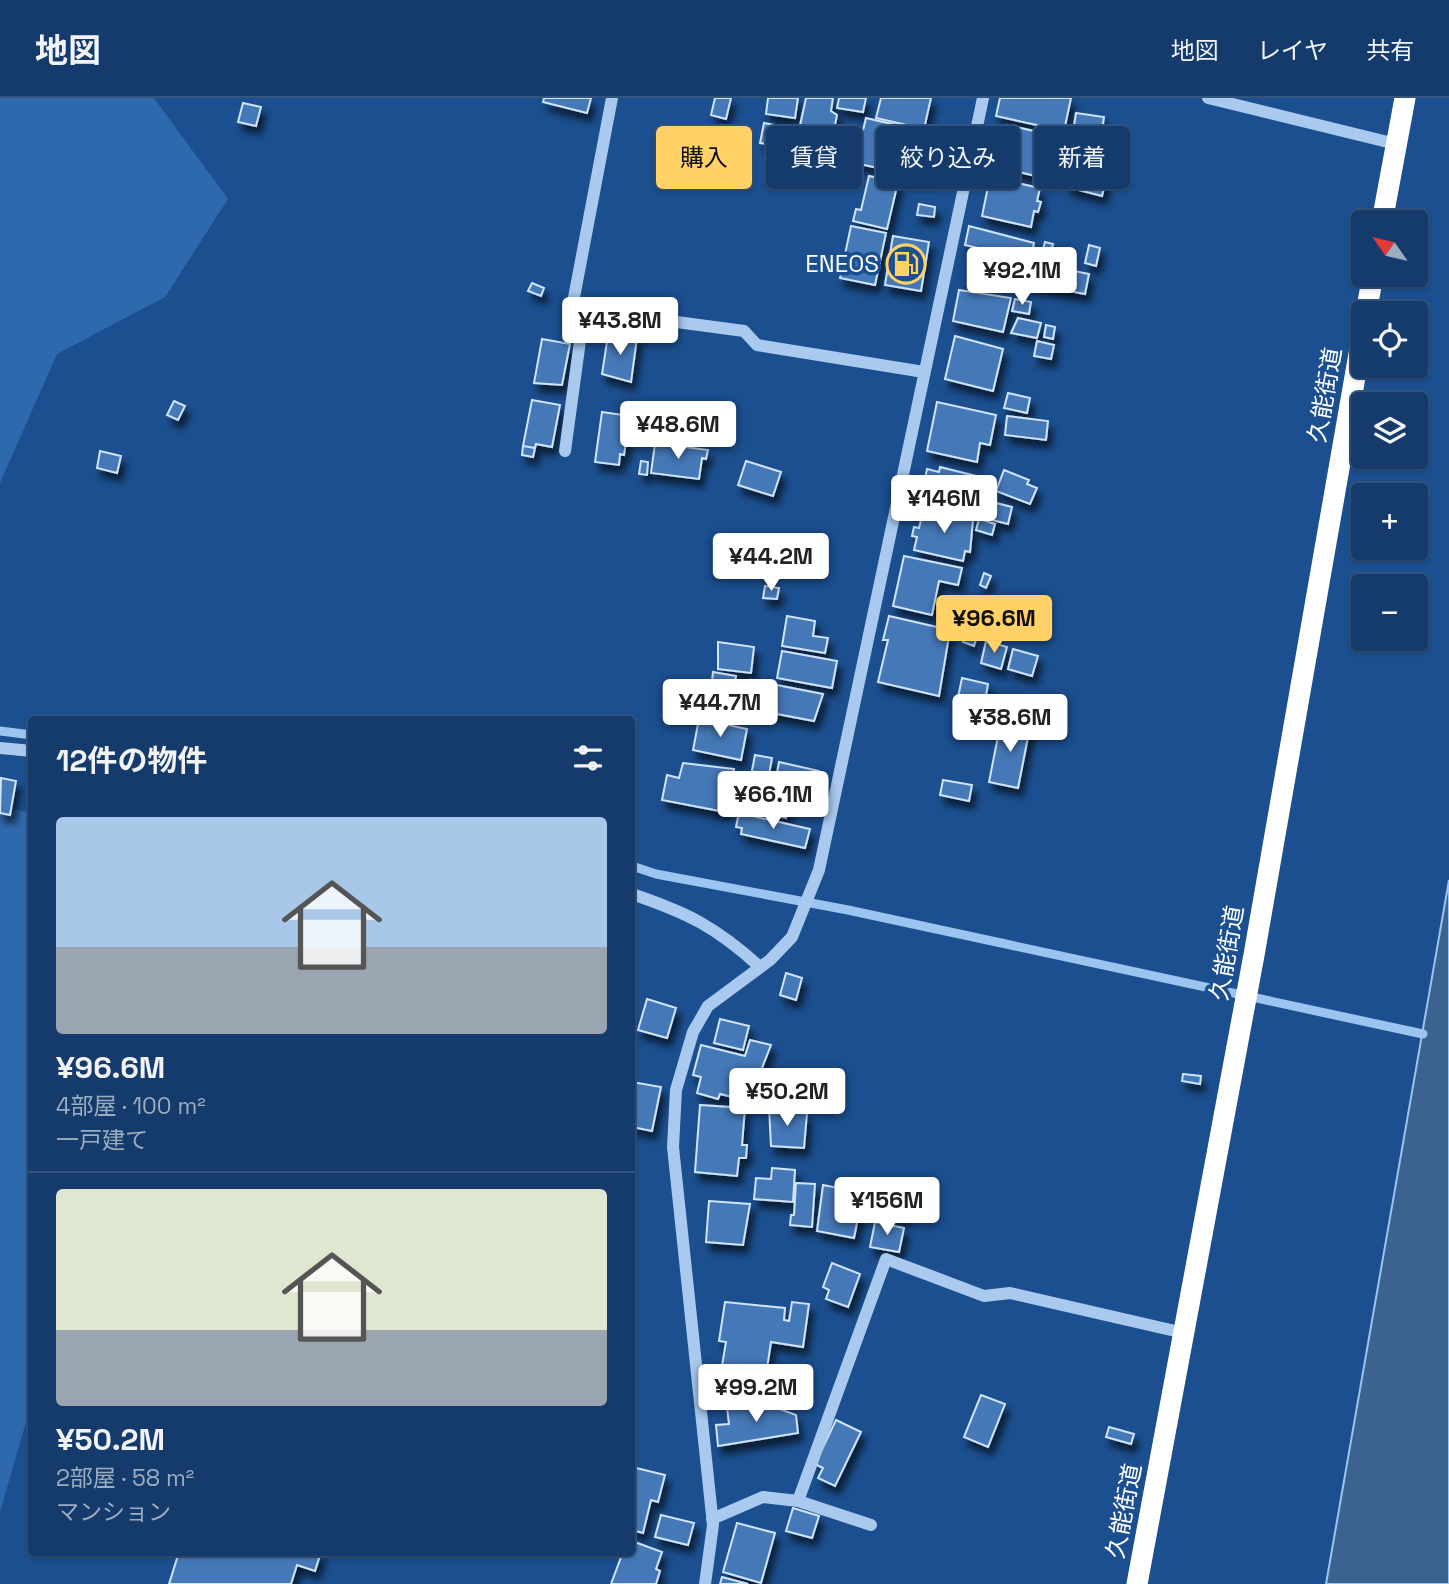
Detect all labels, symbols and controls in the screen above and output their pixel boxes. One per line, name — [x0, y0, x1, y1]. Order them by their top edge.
text: 地図 — [35, 30, 101, 72]
text: 地図 — [1171, 35, 1219, 66]
text: レイヤ — [1257, 35, 1328, 66]
text: 共有 — [1366, 35, 1414, 66]
chip: 購入 — [656, 126, 752, 189]
chip: 賃貸 — [766, 126, 862, 189]
chip: 絞り込み — [876, 126, 1020, 189]
chip: 新着 — [1034, 126, 1130, 189]
north arrow — [1351, 210, 1428, 287]
map controls — [1351, 210, 1428, 651]
fuel station icon: ENEOS — [885, 243, 927, 285]
place label: ENEOS — [805, 248, 879, 279]
pin: ¥92.1M — [965, 248, 1079, 307]
text: ¥92.1M — [983, 255, 1061, 285]
pin: ¥43.8M — [563, 298, 677, 357]
button: locate — [1351, 301, 1428, 378]
text: ¥43.8M — [578, 305, 662, 335]
street label: 久能街道 — [1301, 345, 1348, 445]
button: layers — [1351, 392, 1428, 469]
pin: ¥48.6M — [621, 402, 735, 461]
text: ¥48.6M — [636, 409, 720, 439]
pin: ¥146M — [895, 476, 993, 535]
text: ¥146M — [907, 483, 981, 513]
button: + — [1351, 483, 1428, 560]
pin: ¥44.2M — [714, 533, 828, 593]
text: ¥44.2M — [729, 541, 813, 571]
button: − — [1351, 574, 1428, 651]
pin: ¥96.6M — [937, 596, 1051, 655]
text: ¥96.6M — [952, 603, 1036, 633]
pin: ¥44.7M — [663, 680, 777, 739]
text: ¥44.7M — [679, 687, 761, 717]
pin: ¥38.6M — [953, 694, 1067, 754]
text: ¥38.6M — [968, 702, 1052, 732]
icon: filters — [569, 739, 607, 777]
text: 12件の物件 — [56, 741, 207, 780]
pin: ¥66.1M — [716, 772, 830, 831]
text: ¥66.1M — [734, 779, 812, 809]
icon: home — [269, 862, 395, 988]
street label: 久能街道 — [1203, 903, 1250, 1003]
text: ¥96.6M — [56, 1048, 165, 1087]
pin: ¥50.2M — [730, 1068, 844, 1128]
text: ¥50.2M — [745, 1076, 829, 1106]
text: 4部屋 · 100 m² — [56, 1091, 206, 1121]
text: 一戸建て — [56, 1125, 148, 1155]
pin: ¥156M — [838, 1178, 936, 1237]
text: ¥156M — [851, 1185, 923, 1215]
icon: home — [269, 1234, 395, 1360]
pin: ¥99.2M — [699, 1364, 813, 1424]
text: ¥99.2M — [714, 1372, 798, 1402]
text: ¥50.2M — [56, 1420, 165, 1459]
street label: 久能街道 — [1099, 1461, 1148, 1561]
text: 2部屋 · 58 m² — [56, 1463, 194, 1493]
text: マンション — [56, 1497, 171, 1527]

